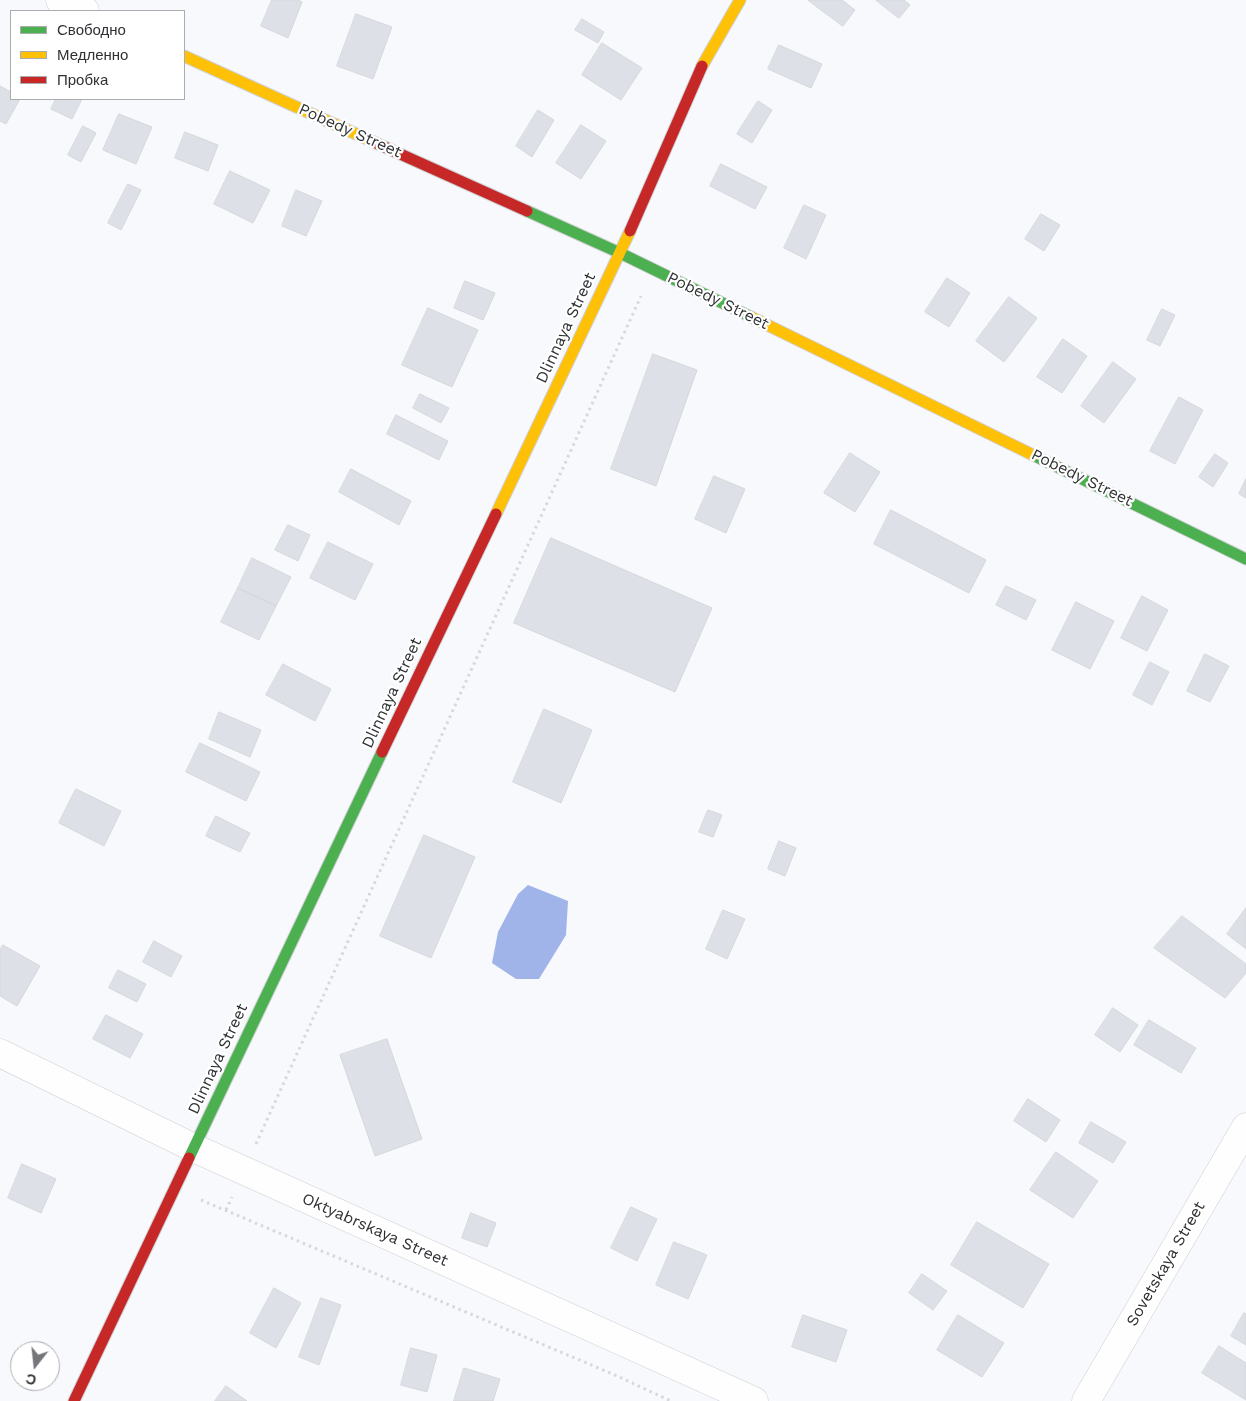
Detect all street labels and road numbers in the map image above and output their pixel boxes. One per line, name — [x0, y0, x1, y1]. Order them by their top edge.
street label: Pobedy Street — [296, 100, 404, 162]
street label: Pobedy Street — [664, 268, 772, 334]
street label: Dlinnaya Street — [532, 270, 600, 386]
street label: Pobedy Street — [1028, 445, 1136, 511]
street label: Dlinnaya Street — [358, 635, 426, 751]
street label: Dlinnaya Street — [184, 1001, 252, 1117]
street label: Oktyabrskaya Street — [299, 1189, 451, 1271]
street label: Sovetskaya Street — [1123, 1198, 1209, 1330]

